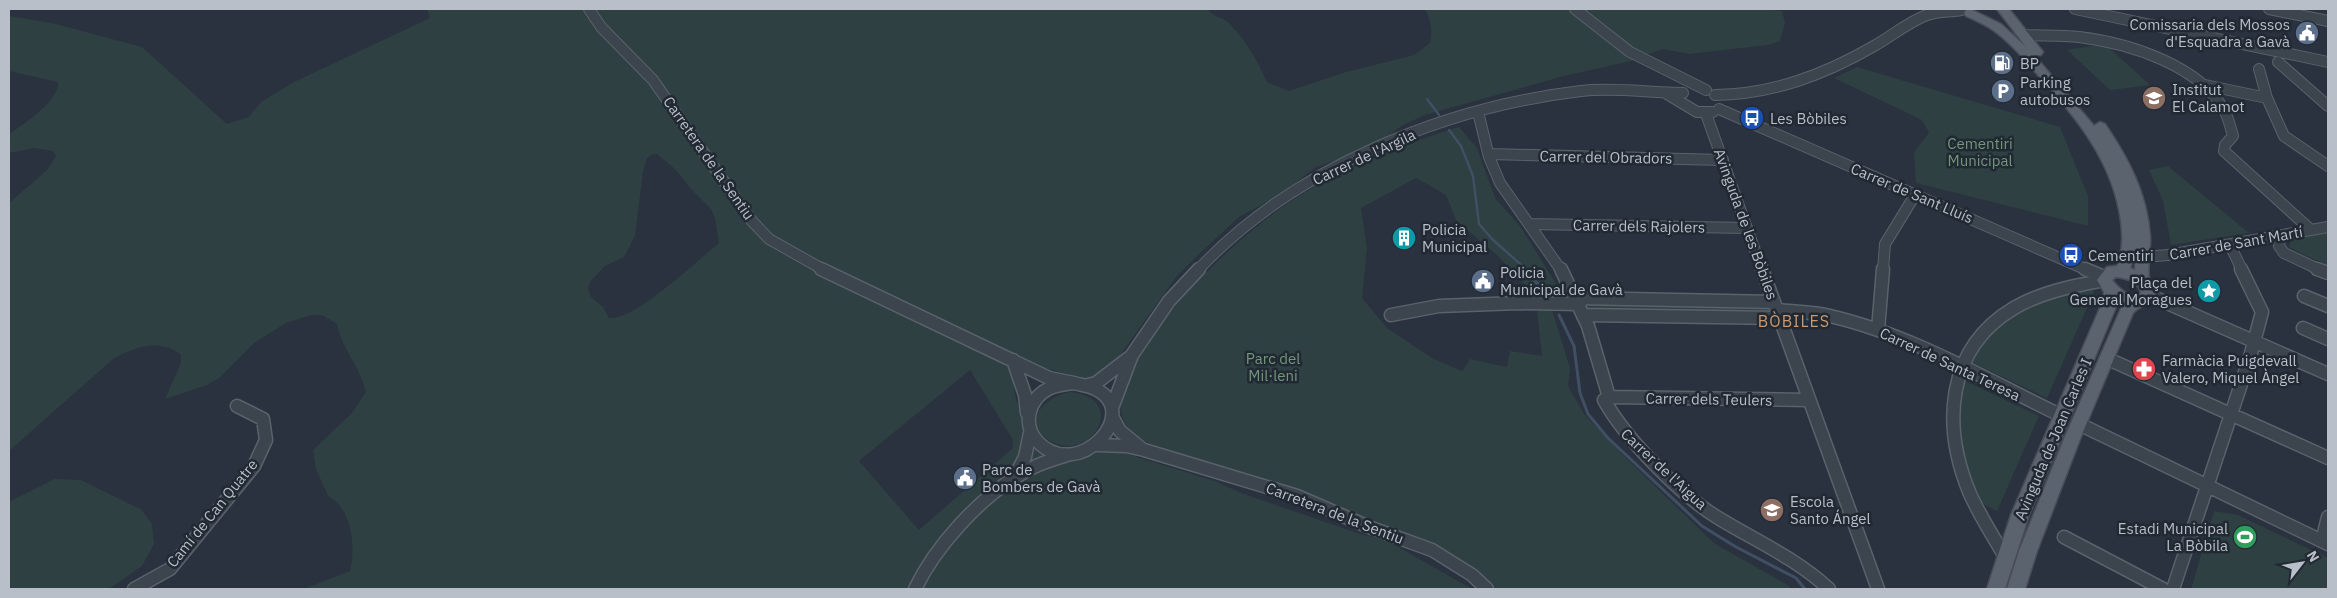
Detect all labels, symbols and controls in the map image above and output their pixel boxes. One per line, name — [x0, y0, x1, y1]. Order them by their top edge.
place label: Comissaria dels Mossos d'Esquadra a Gavà — [2129, 15, 2290, 51]
public building icon: Comissaria dels Mossos d'Esquadra a Gavà — [2294, 20, 2320, 46]
fuel station icon: BP — [1989, 50, 2015, 76]
place label: BP — [2020, 54, 2039, 73]
place label: Parking autobusos — [2020, 73, 2090, 109]
parking icon: Parking autobusos — [1990, 78, 2016, 104]
place label: Institut El Calamot — [2172, 80, 2245, 116]
school or university icon: Institut El Calamot — [2141, 85, 2167, 111]
street label: Carretera de la Sentiu — [659, 93, 759, 223]
bus stop icon: Les Bòbiles — [1739, 105, 1765, 131]
place label: Les Bòbiles — [1770, 109, 1847, 128]
street label: Carrer de l'Argila — [1309, 125, 1419, 189]
park label: Cementiri Municipal — [1947, 134, 2013, 170]
street label: Carrer del Obradors — [1539, 146, 1673, 168]
street label: Avinguda de les Bòbiles — [1710, 146, 1782, 302]
street label: Carrer de Sant Lluís — [1848, 159, 1976, 227]
street label: Carrer dels Rajolers — [1573, 215, 1705, 237]
place label: Policia Municipal — [1422, 220, 1487, 256]
street label: Carrer de Sant Martí — [2168, 222, 2304, 264]
building icon: Policia Municipal — [1391, 225, 1417, 251]
bus stop icon: Cementiri — [2058, 242, 2084, 268]
place label: Cementiri — [2088, 246, 2154, 265]
place label: Policia Municipal de Gavà — [1500, 263, 1623, 299]
public building icon: Policia Municipal de Gavà — [1470, 268, 1496, 294]
place label: Plaça del General Moragues — [2070, 273, 2192, 309]
place icon: Plaça del General Moragues — [2196, 278, 2222, 304]
district label: BÒBILES — [1758, 310, 1830, 331]
street label: Carrer de Santa Teresa — [1877, 323, 2023, 405]
park label: Parc del Mil·leni — [1246, 349, 1300, 385]
place label: Farmàcia Puigdevall Valero, Miquel Àngel — [2162, 351, 2299, 387]
street label: Avinguda de Joan Carles I — [2010, 355, 2096, 523]
pharmacy icon: Farmàcia Puigdevall Valero, Miquel Àngel — [2131, 356, 2157, 382]
street label: Carrer dels Teulers — [1645, 388, 1773, 410]
street label: Carrer de l'Aigua — [1617, 424, 1711, 514]
street label: Camí de Can Quatre — [163, 455, 261, 571]
place label: Parc de Bombers de Gavà — [982, 460, 1101, 496]
public building icon: Parc de Bombers de Gavà — [952, 465, 978, 491]
street label: Carretera de la Sentiu — [1263, 478, 1407, 548]
place label: Escola Santo Ángel — [1790, 492, 1871, 528]
school or university icon: Escola Santo Ángel — [1759, 497, 1785, 523]
place label: Estadi Municipal La Bòbila — [2118, 519, 2228, 555]
sports icon: Estadi Municipal La Bòbila — [2232, 524, 2258, 550]
north arrow — [2277, 538, 2327, 588]
text: N — [2303, 547, 2323, 565]

